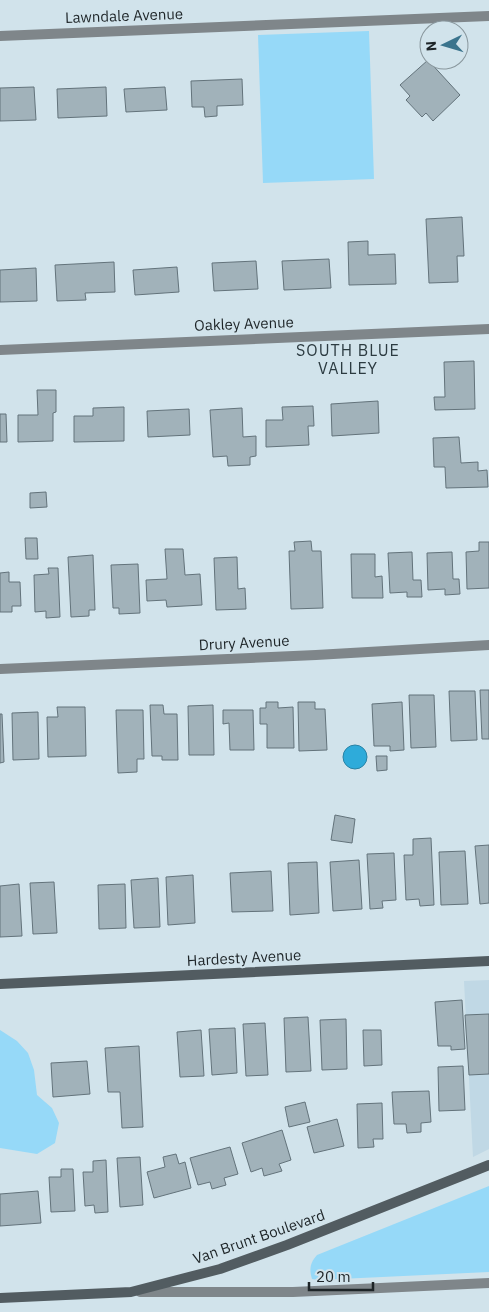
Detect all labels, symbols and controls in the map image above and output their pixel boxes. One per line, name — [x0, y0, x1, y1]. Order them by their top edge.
street label: Lawndale Avenue — [65, 4, 183, 27]
north arrow — [419, 20, 469, 70]
text: N — [422, 40, 440, 52]
street label: Oakley Avenue — [194, 312, 294, 335]
district label: SOUTH BLUE VALLEY — [296, 340, 400, 378]
street label: Drury Avenue — [198, 631, 290, 654]
street label: Hardesty Avenue — [186, 945, 302, 970]
street label: Van Brunt Boulevard — [190, 1205, 327, 1268]
scale bar — [309, 1260, 373, 1292]
text: 20 m — [316, 1267, 351, 1286]

